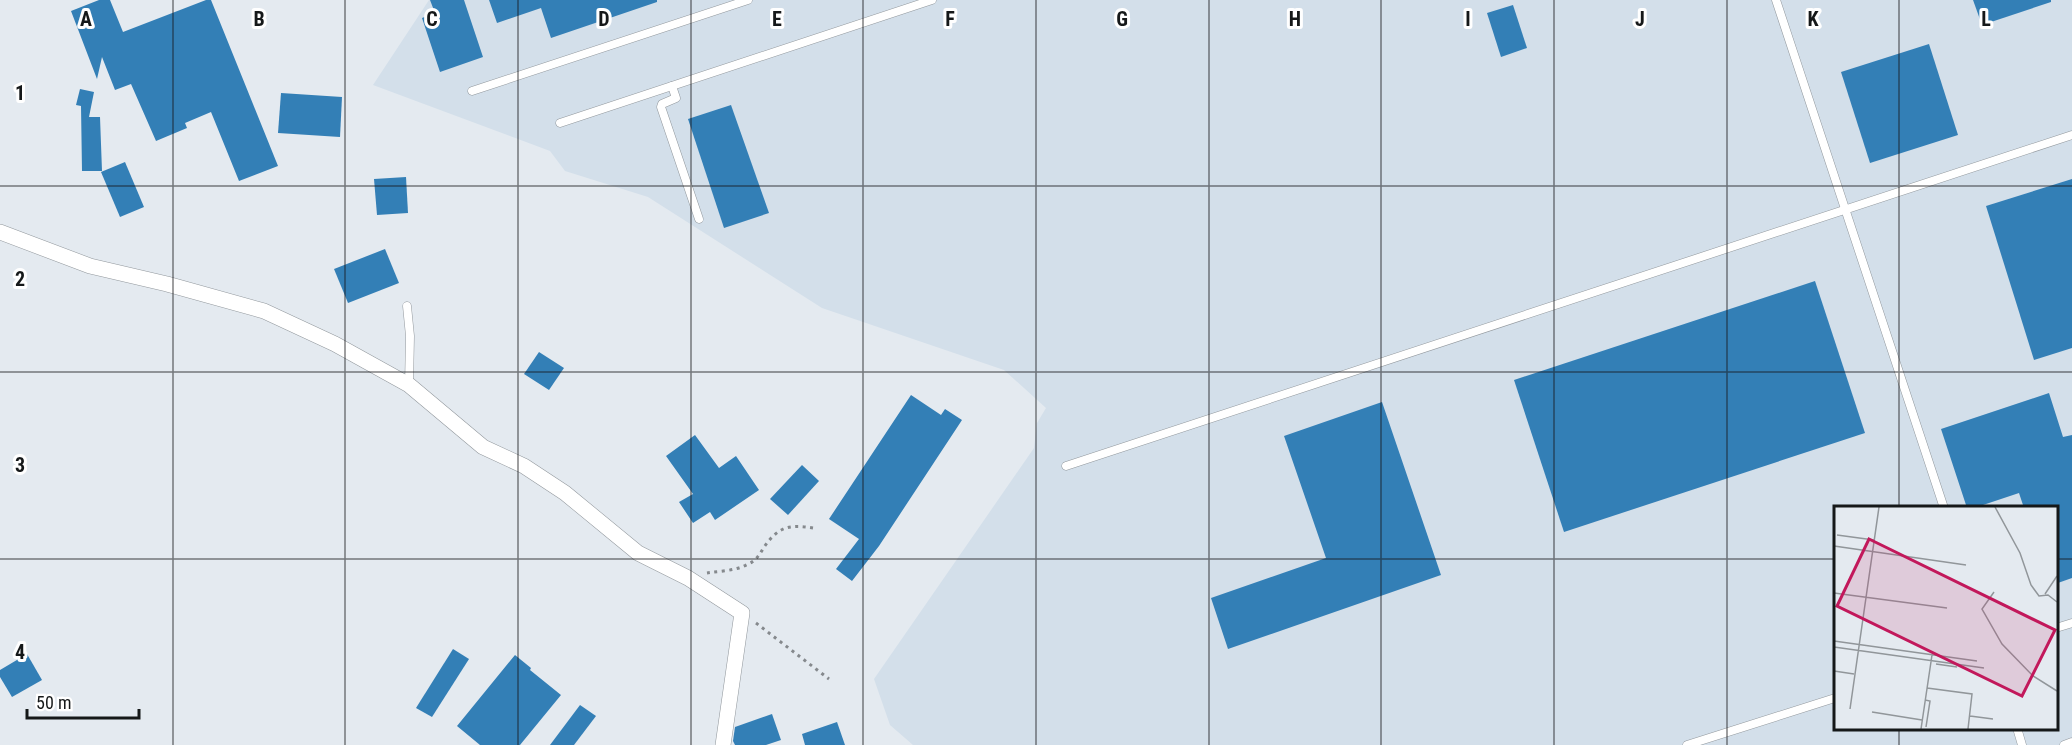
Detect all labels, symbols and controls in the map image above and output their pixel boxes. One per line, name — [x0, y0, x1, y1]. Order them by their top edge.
text: A — [80, 7, 92, 31]
text: B — [253, 7, 265, 31]
text: C — [426, 7, 438, 31]
text: D — [598, 7, 610, 31]
text: E — [772, 7, 782, 31]
text: F — [945, 7, 955, 31]
text: G — [1116, 7, 1128, 31]
text: H — [1289, 7, 1301, 31]
text: I — [1465, 7, 1471, 31]
text: J — [1635, 7, 1645, 31]
text: K — [1807, 7, 1819, 31]
text: L — [1981, 7, 1991, 31]
text: 1 — [15, 81, 25, 105]
text: 2 — [15, 267, 25, 291]
text: 3 — [15, 453, 25, 477]
inset map — [1834, 506, 2057, 730]
text: 4 — [15, 640, 25, 664]
scale bar — [27, 682, 140, 720]
text: 50 m — [36, 692, 71, 713]

